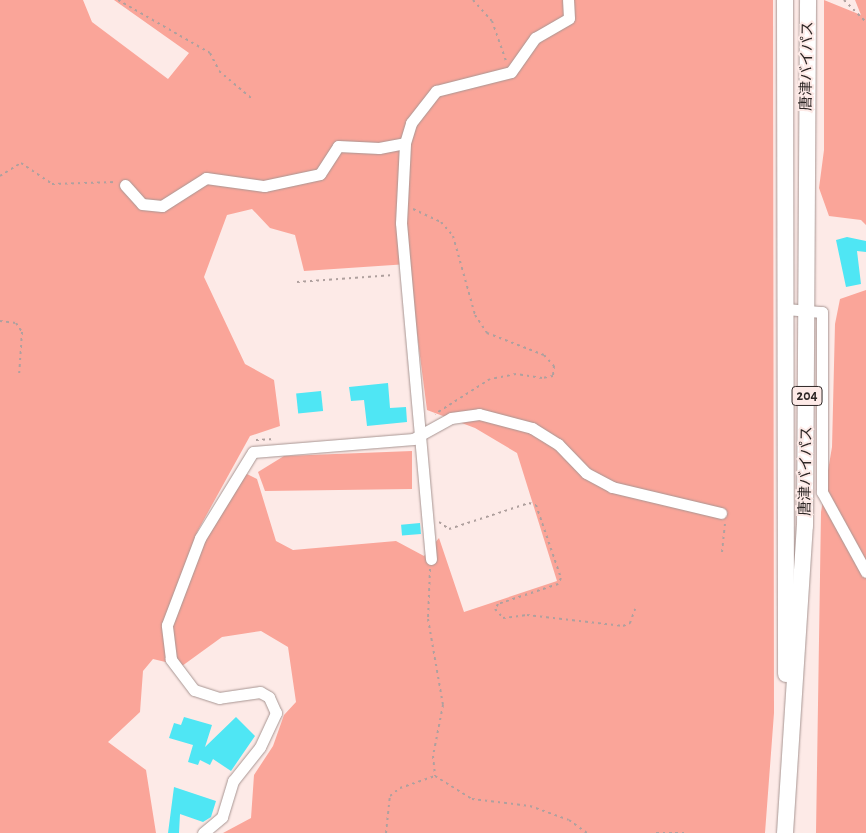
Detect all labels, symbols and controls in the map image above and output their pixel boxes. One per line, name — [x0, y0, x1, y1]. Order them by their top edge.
street label: 唐津バイパス — [797, 21, 817, 111]
road number: 204 — [791, 384, 823, 408]
street label: 唐津バイパス — [796, 426, 816, 516]

